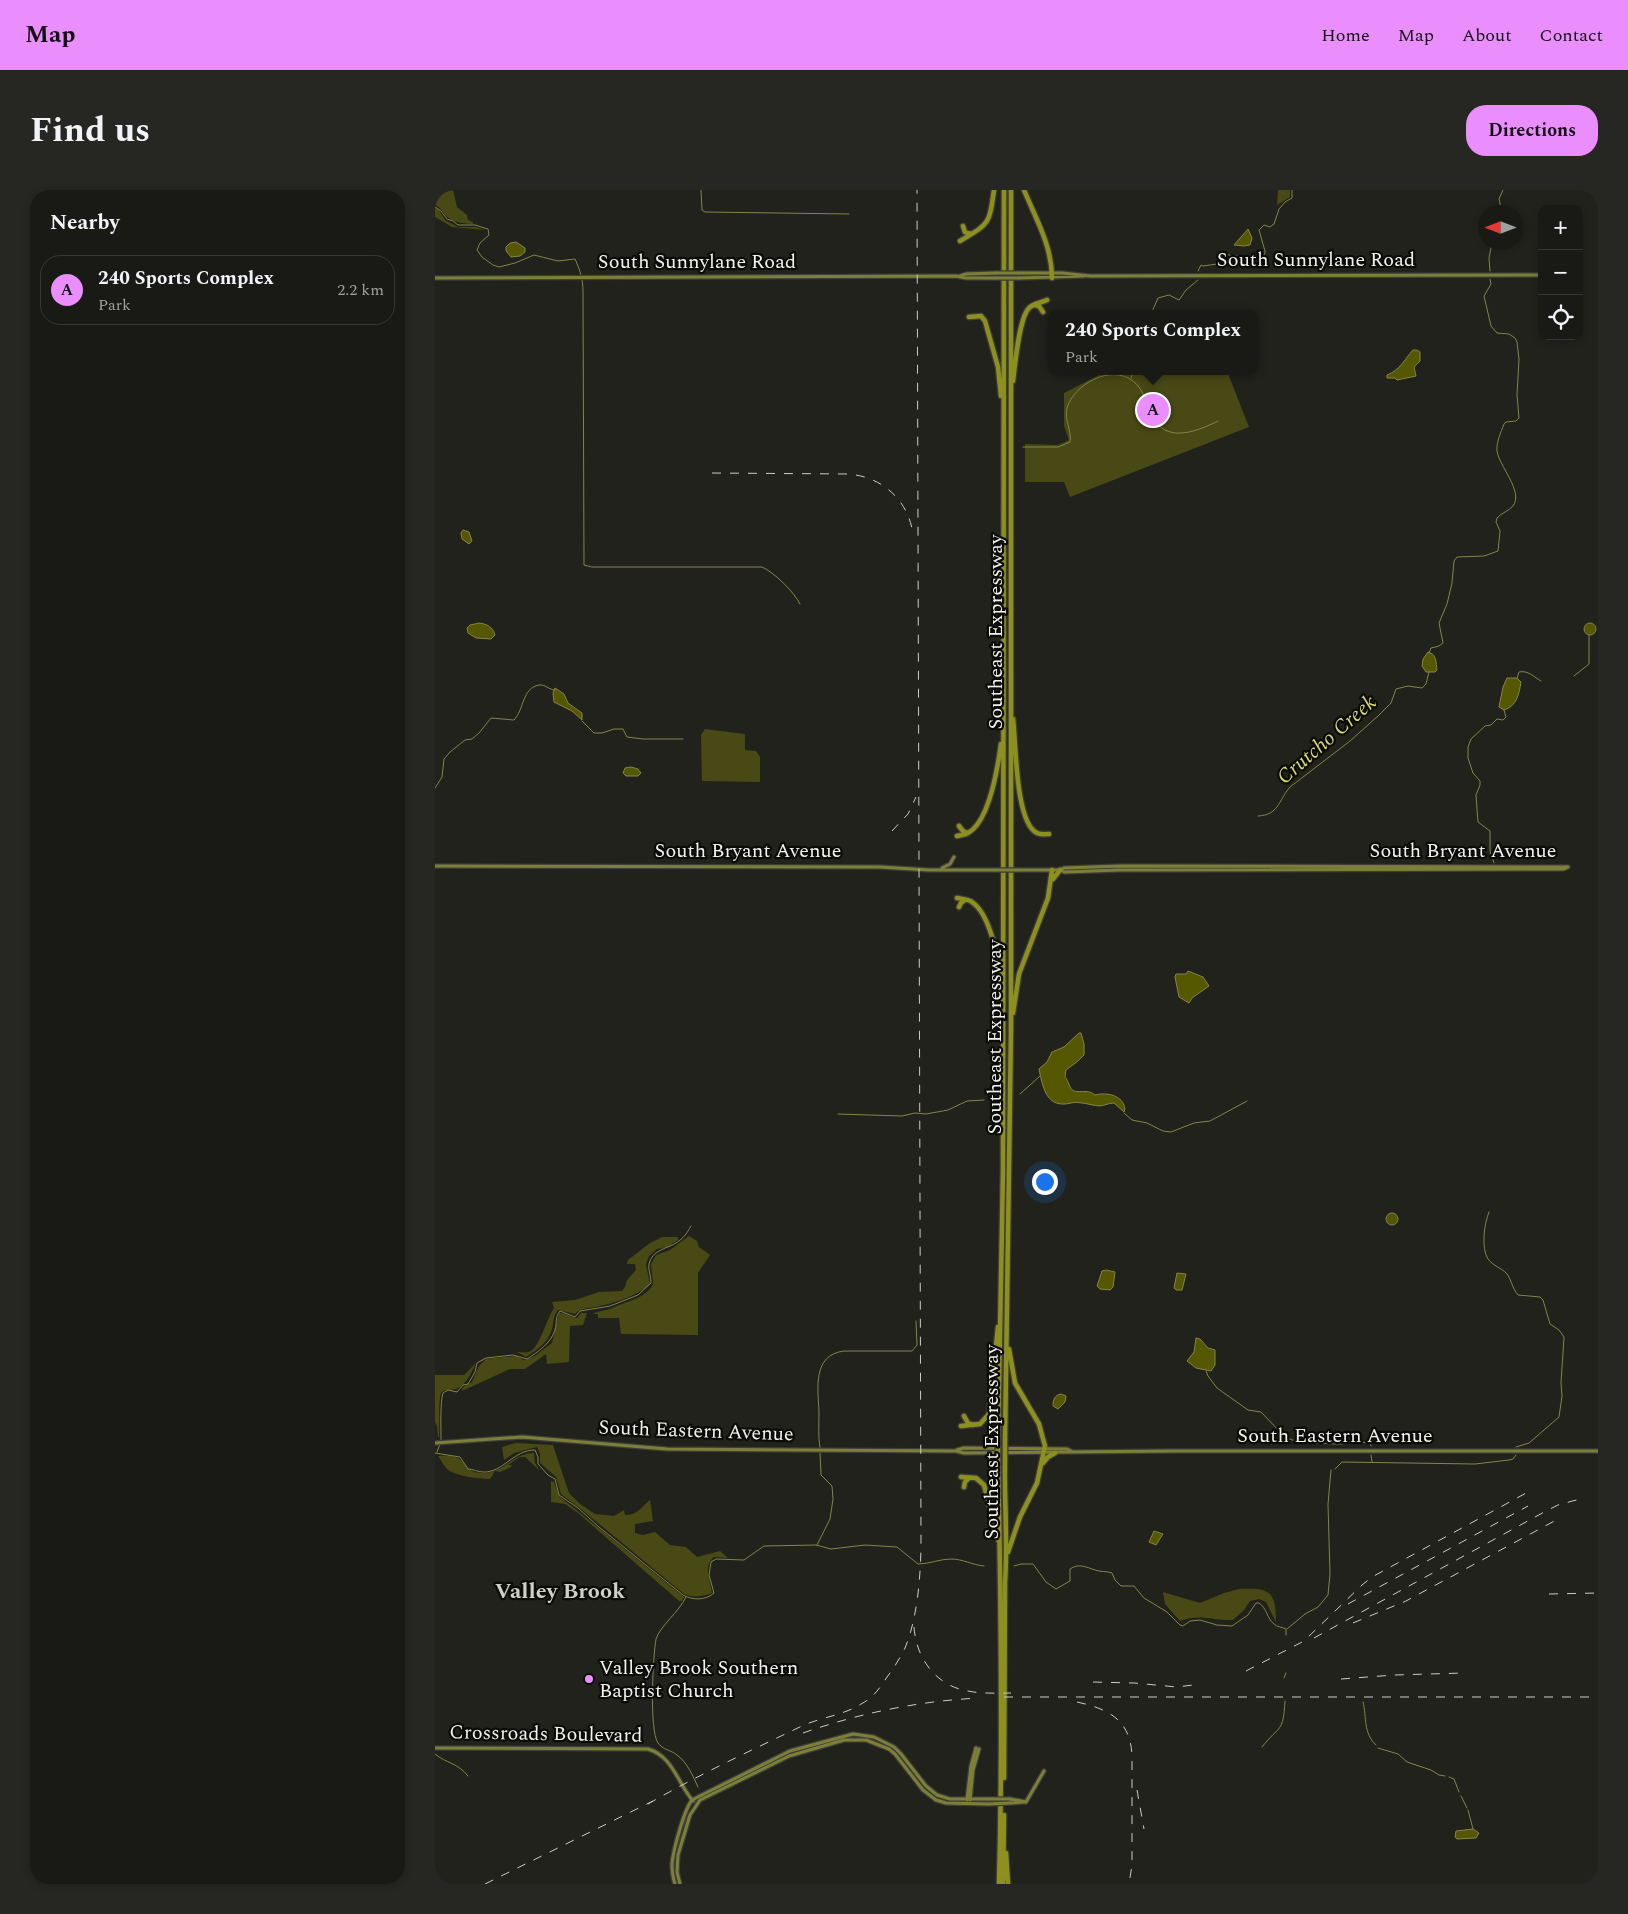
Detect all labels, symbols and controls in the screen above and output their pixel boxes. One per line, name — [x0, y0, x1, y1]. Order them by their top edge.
text: Map — [25, 17, 75, 53]
text: Home — [1321, 22, 1370, 49]
text: Map — [1398, 22, 1434, 49]
text: About — [1462, 22, 1512, 49]
text: Contact — [1540, 22, 1603, 49]
text: Find us — [30, 104, 150, 157]
button: Directions — [1466, 105, 1598, 156]
north arrow — [1478, 205, 1523, 250]
map controls — [1538, 205, 1583, 340]
button: + — [1538, 205, 1583, 250]
text: Nearby — [50, 207, 120, 239]
street label: South Sunnylane Road — [1217, 245, 1415, 275]
street label: South Sunnylane Road — [598, 247, 796, 277]
button: − — [1538, 250, 1583, 295]
text: 240 Sports Complex — [98, 264, 274, 293]
text: A — [61, 278, 73, 302]
text: 2.2 km — [337, 278, 384, 302]
text: Park — [98, 293, 131, 317]
button: locate — [1538, 295, 1583, 340]
popup — [1048, 310, 1258, 375]
text: 240 Sports Complex — [1065, 316, 1241, 345]
text: Park — [1065, 345, 1098, 369]
pin: A — [1137, 391, 1169, 429]
street label: Southeast Expressway — [981, 533, 1011, 730]
water label: Crutcho Creek — [1270, 687, 1384, 793]
street label: South Bryant Avenue — [655, 836, 841, 866]
street label: South Bryant Avenue — [1370, 836, 1556, 866]
street label: Southeast Expressway — [980, 938, 1010, 1135]
your location — [1032, 1169, 1058, 1195]
street label: Southeast Expressway — [977, 1343, 1007, 1540]
street label: South Eastern Avenue — [598, 1413, 794, 1449]
street label: South Eastern Avenue — [1237, 1421, 1433, 1451]
district label: Valley Brook — [495, 1575, 626, 1608]
place label: Valley Brook Southern Baptist Church — [599, 1653, 799, 1706]
marker: Valley Brook Southern Baptist Church — [583, 1673, 595, 1685]
street label: Crossroads Boulevard — [449, 1717, 643, 1751]

